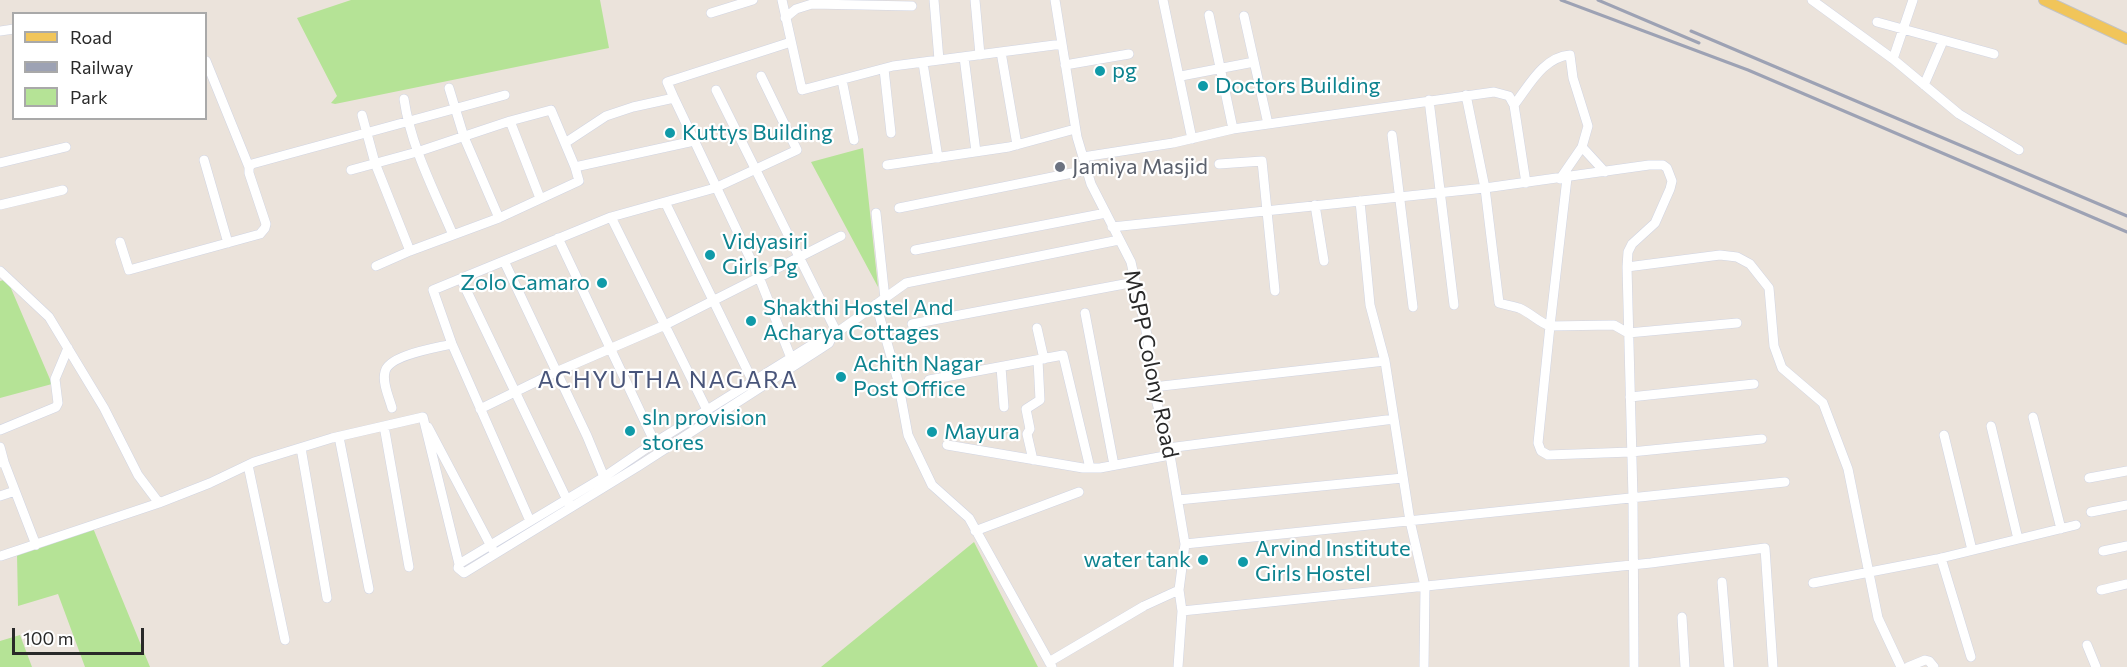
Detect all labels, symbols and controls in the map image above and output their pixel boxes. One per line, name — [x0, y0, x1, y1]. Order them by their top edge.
legend — [12, 12, 207, 120]
text: Road — [70, 26, 112, 48]
text: Railway — [70, 56, 133, 78]
place label: pg — [1112, 58, 1137, 84]
marker: pg — [1093, 64, 1107, 78]
place label: Doctors Building — [1215, 73, 1380, 99]
marker: Doctors Building — [1196, 79, 1210, 93]
text: Park — [70, 86, 108, 108]
place label: Kuttys Building — [682, 120, 833, 146]
marker: Kuttys Building — [663, 126, 677, 140]
place label: Jamiya Masjid — [1072, 154, 1208, 180]
marker: Jamiya Masjid — [1053, 160, 1067, 174]
place label: Vidyasiri Girls Pg — [722, 229, 808, 280]
marker: Vidyasiri Girls Pg — [703, 248, 717, 262]
street label: MSPP Colony Road — [1118, 267, 1184, 461]
place label: Zolo Camaro — [460, 270, 590, 296]
marker: Zolo Camaro — [595, 276, 609, 290]
place label: Shakthi Hostel And Acharya Cottages — [763, 295, 954, 346]
marker: Shakthi Hostel And Acharya Cottages — [744, 314, 758, 328]
place label: Achith Nagar Post Office — [853, 351, 983, 402]
district label: ACHYUTHA NAGARA — [537, 366, 799, 394]
marker: Achith Nagar Post Office — [834, 370, 848, 384]
place label: sln provision stores — [642, 405, 767, 457]
place label: Mayura — [944, 419, 1020, 445]
marker: sln provision stores — [623, 424, 637, 438]
marker: Mayura — [925, 425, 939, 439]
place label: Arvind Institute Girls Hostel — [1255, 536, 1411, 588]
place label: water tank — [1084, 547, 1191, 573]
marker: water tank — [1196, 553, 1210, 567]
marker: Arvind Institute Girls Hostel — [1236, 555, 1250, 569]
scale bar — [15, 616, 147, 654]
text: 100 m — [23, 627, 73, 649]

